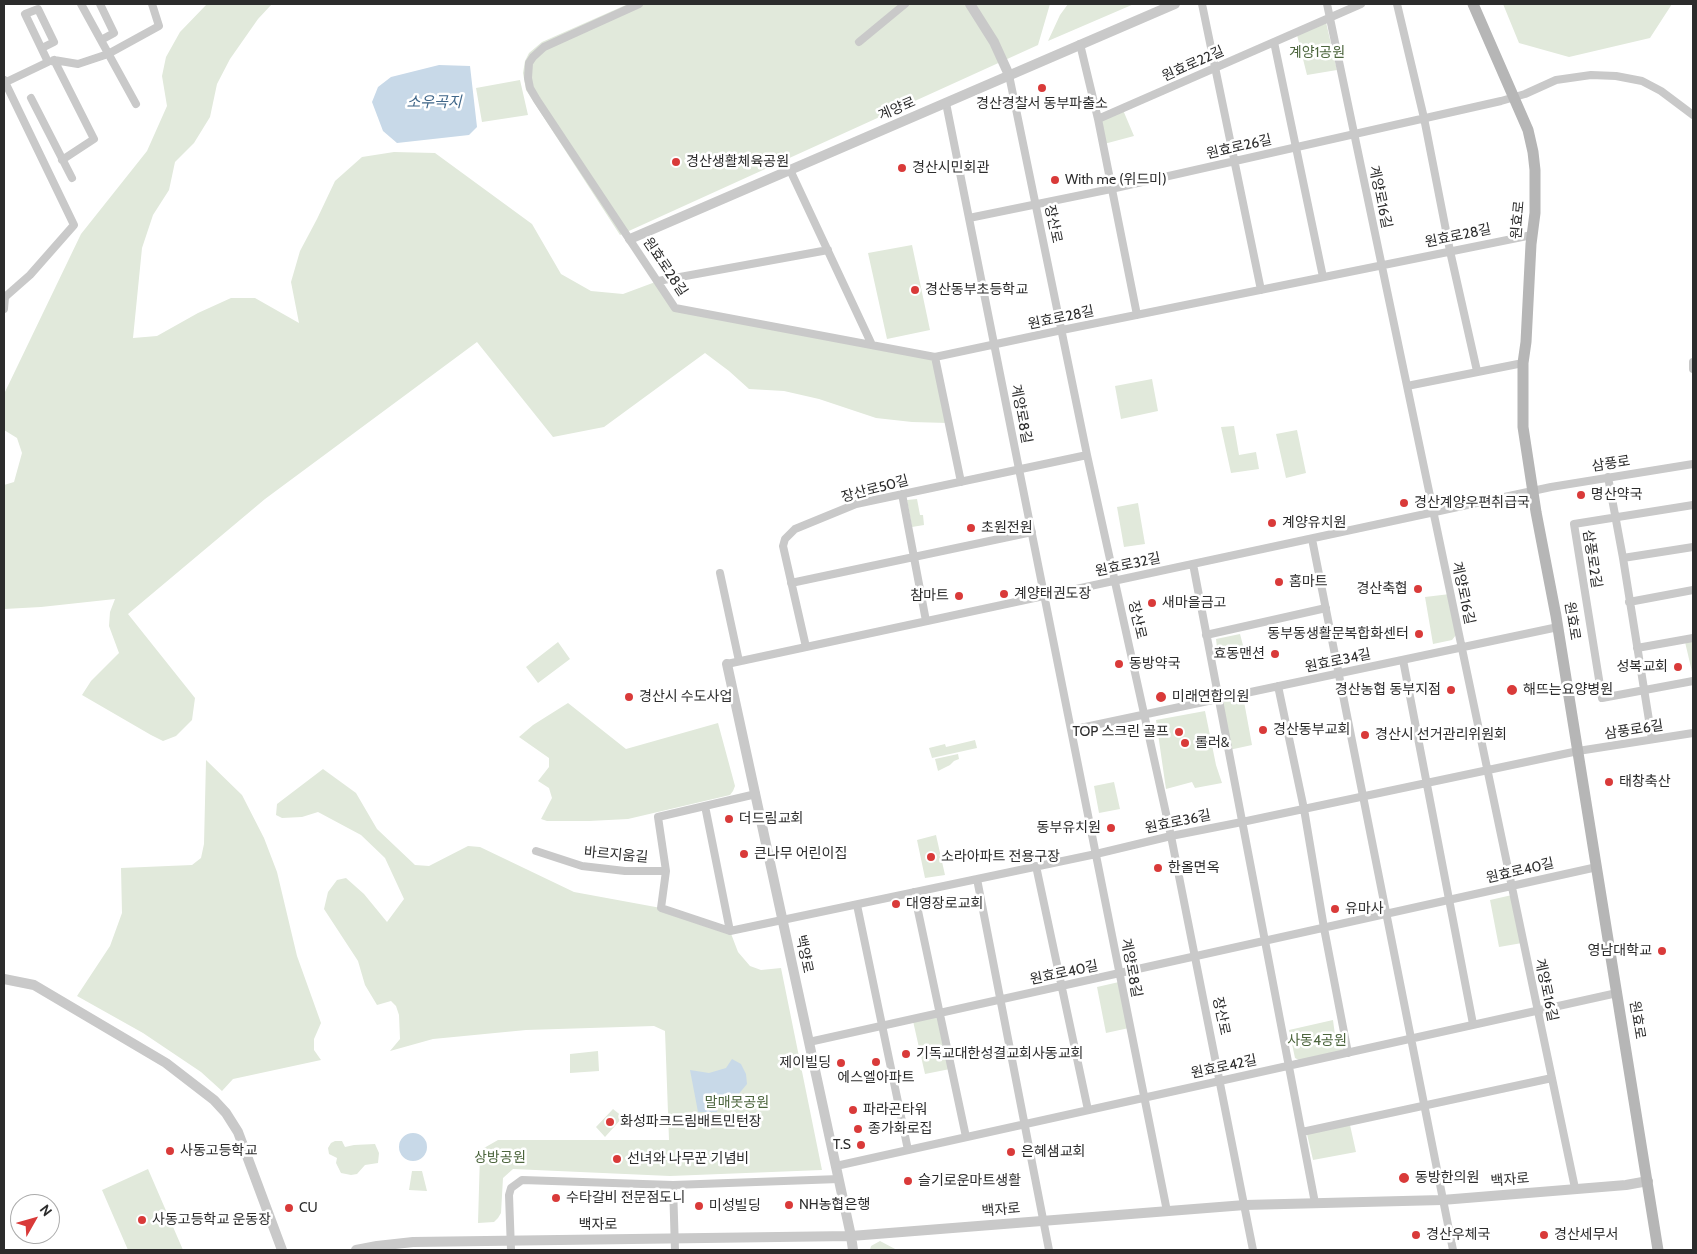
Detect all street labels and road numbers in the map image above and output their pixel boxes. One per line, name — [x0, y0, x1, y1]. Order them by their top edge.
street label: 원효로22길 — [1159, 43, 1227, 85]
street label: 계양로 — [876, 94, 918, 124]
street label: 원효로26길 — [1205, 131, 1273, 163]
street label: 계양로16길 — [1365, 164, 1395, 230]
street label: 원효로 — [1508, 200, 1528, 240]
street label: 장산로 — [1041, 203, 1065, 245]
street label: 원효로28길 — [1423, 221, 1493, 251]
street label: 원효로28길 — [639, 234, 691, 300]
street label: 원효로28길 — [1026, 303, 1096, 333]
street label: 계양로8길 — [1007, 383, 1035, 445]
street label: 삼풍로 — [1591, 453, 1631, 475]
street label: 장산로50길 — [840, 472, 910, 506]
street label: 삼풍로2길 — [1579, 529, 1605, 589]
street label: 원효로32길 — [1094, 550, 1162, 580]
street label: 계양로16길 — [1448, 560, 1478, 626]
street label: 장산로 — [1124, 599, 1150, 641]
street label: 원효로 — [1561, 601, 1583, 641]
street label: 원효로34길 — [1303, 646, 1373, 676]
street label: 삼풍로6길 — [1603, 717, 1665, 743]
street label: 원효로36길 — [1143, 807, 1213, 837]
street label: 바르지움길 — [583, 844, 649, 866]
street label: 원효로40길 — [1484, 855, 1556, 887]
street label: 백양로 — [792, 933, 816, 975]
street label: 계양로8길 — [1117, 937, 1145, 999]
street label: 계양로16길 — [1531, 957, 1561, 1023]
street label: 원효로40길 — [1028, 958, 1100, 988]
street label: 장산로 — [1209, 995, 1233, 1037]
street label: 원효로 — [1626, 1000, 1648, 1040]
street label: 원효로42길 — [1190, 1052, 1258, 1082]
street label: 백자로 — [1490, 1170, 1530, 1190]
street label: 백자로 — [981, 1200, 1021, 1220]
street label: 백자로 — [579, 1217, 617, 1233]

